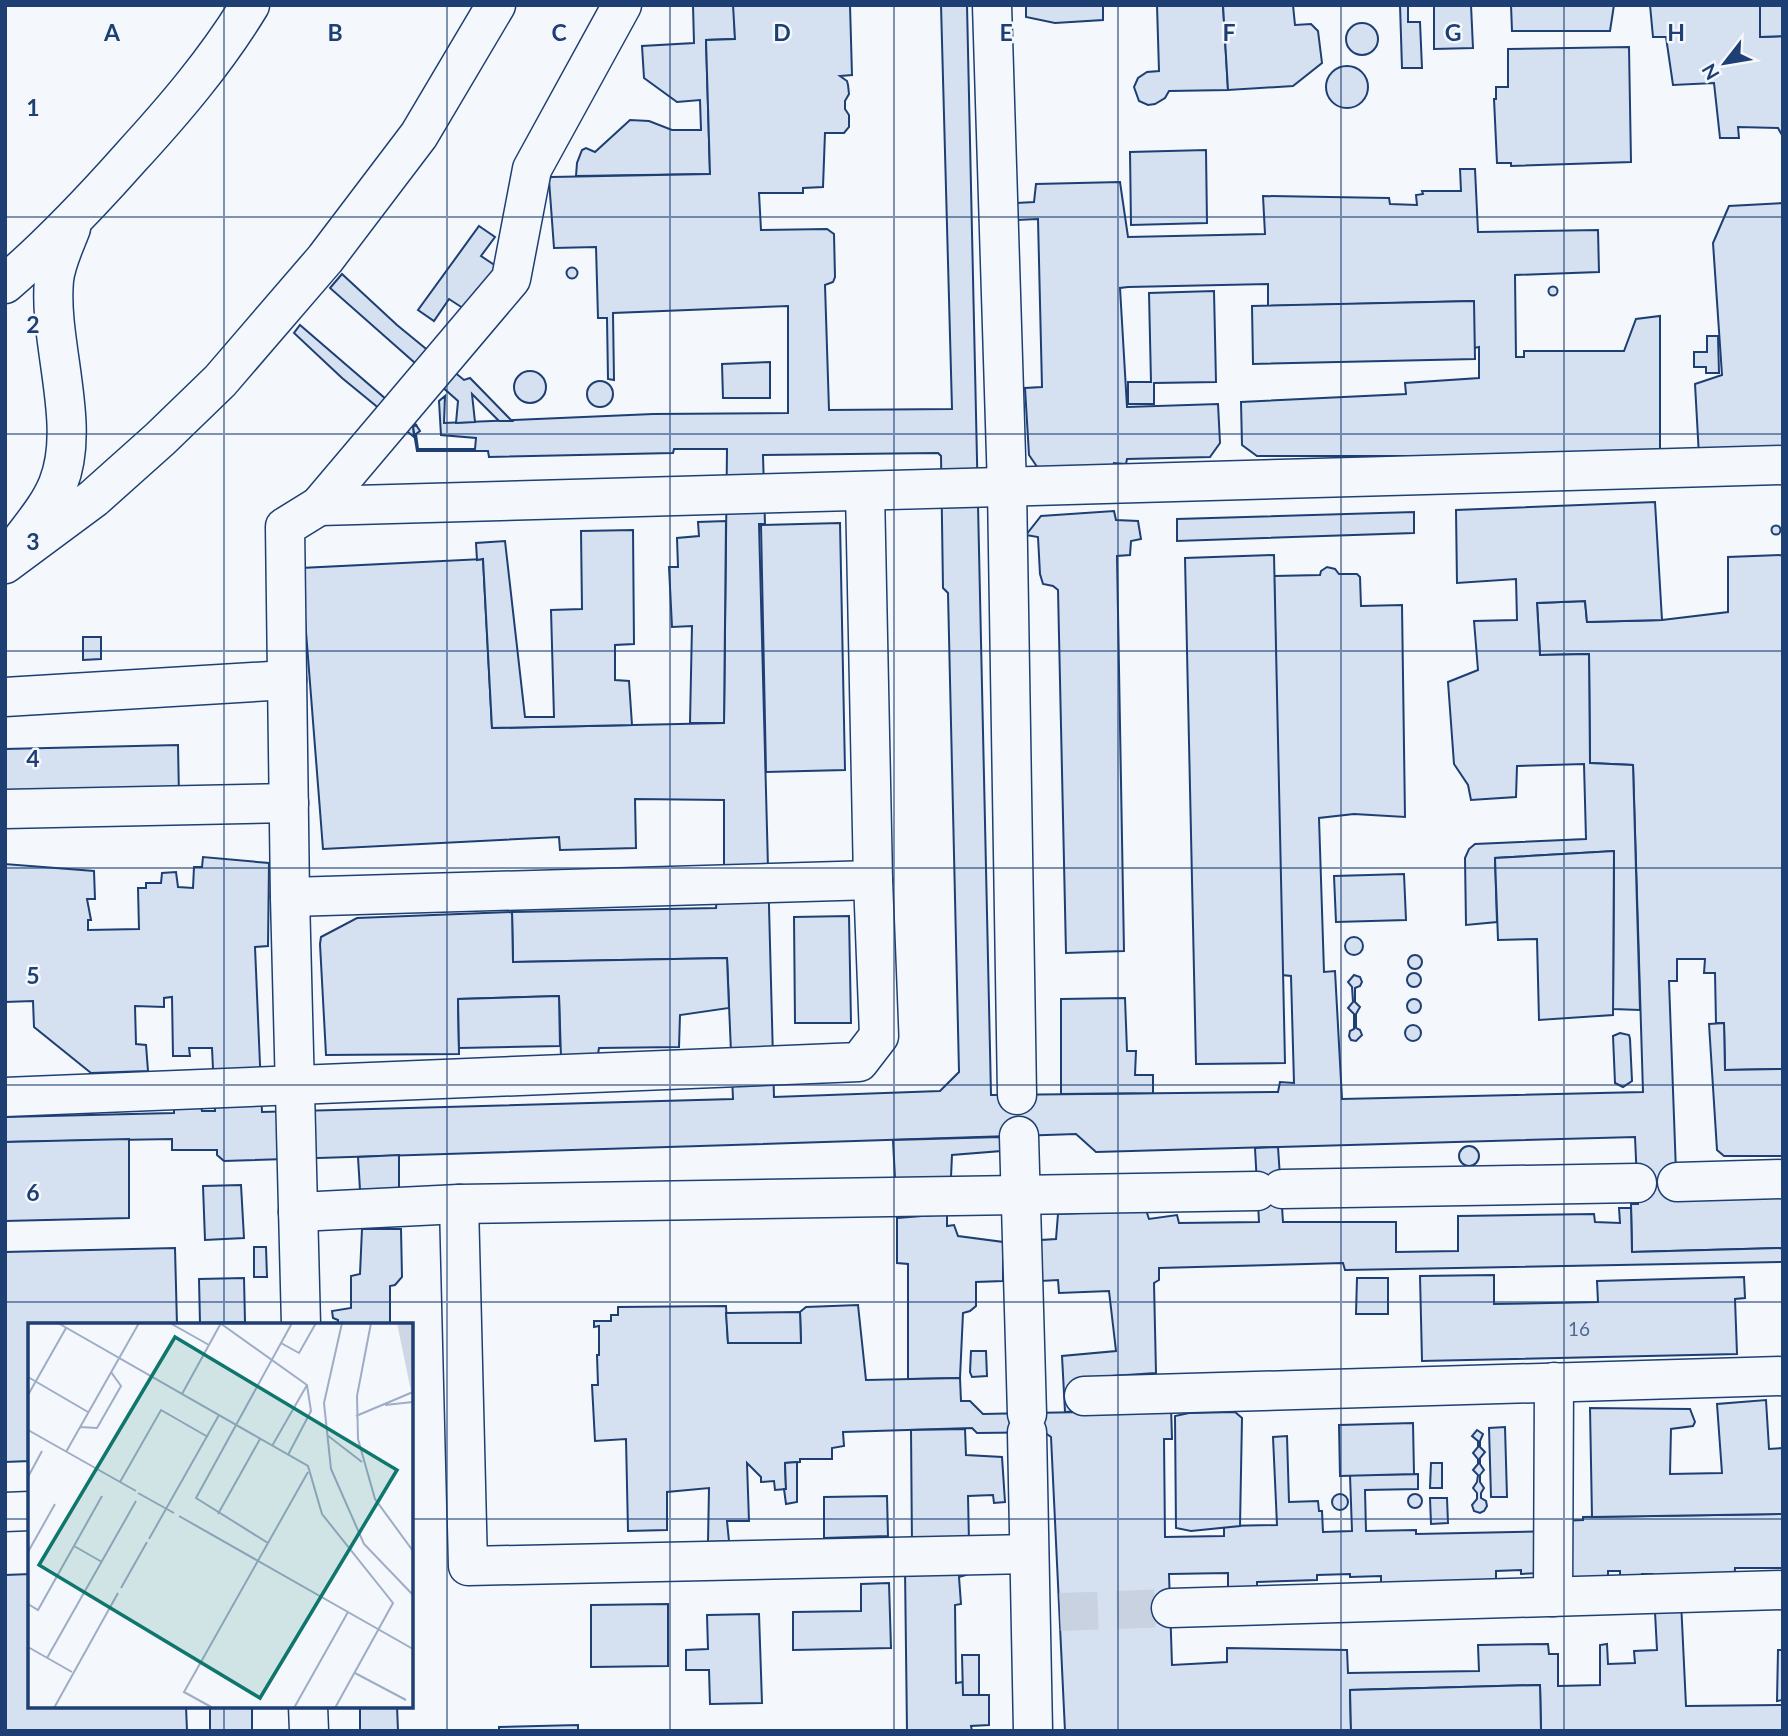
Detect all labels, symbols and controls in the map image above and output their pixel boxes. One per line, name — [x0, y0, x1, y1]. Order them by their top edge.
text: A — [103, 18, 121, 46]
text: B — [327, 18, 343, 46]
text: C — [551, 18, 567, 46]
text: D — [773, 18, 791, 46]
text: E — [999, 18, 1013, 46]
text: F — [1222, 18, 1236, 46]
text: G — [1445, 18, 1461, 46]
text: H — [1667, 18, 1685, 46]
north arrow — [1690, 28, 1760, 98]
text: N — [1696, 60, 1724, 84]
text: 1 — [26, 93, 40, 121]
text: 2 — [26, 310, 40, 338]
text: 3 — [26, 527, 40, 555]
text: 4 — [26, 744, 40, 772]
text: 5 — [26, 961, 40, 989]
text: 6 — [26, 1178, 40, 1206]
house number: 16 — [1568, 1317, 1590, 1340]
inset map — [28, 1323, 413, 1708]

